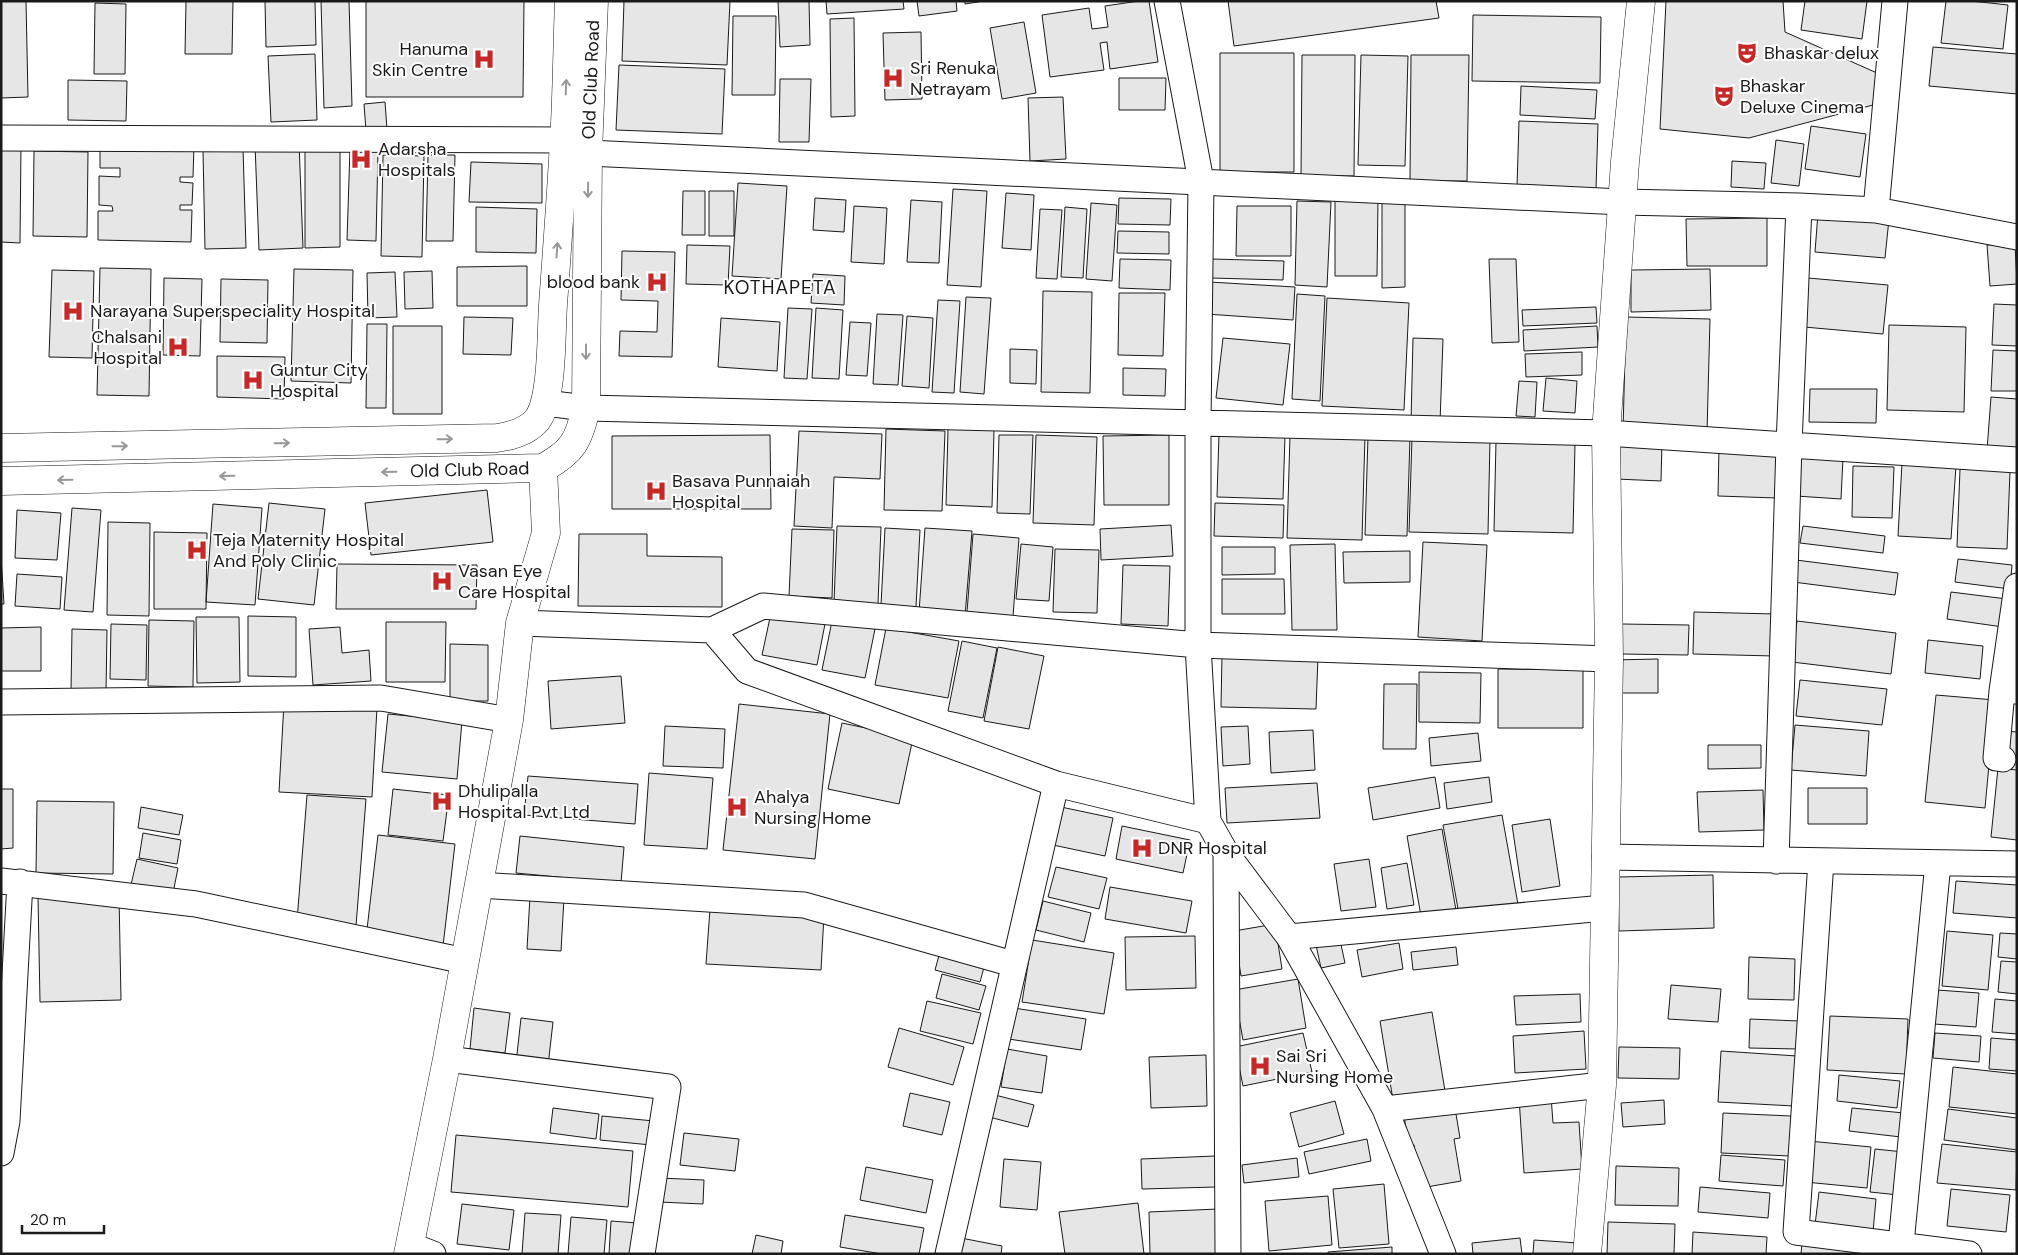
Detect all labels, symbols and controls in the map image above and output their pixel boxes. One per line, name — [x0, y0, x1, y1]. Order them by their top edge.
street label: Old Club Road — [577, 19, 605, 140]
place label: Hanuma Skin Centre — [372, 37, 468, 82]
theatre icon: Bhaskar delux — [1734, 40, 1760, 66]
place label: Bhaskar delux — [1764, 41, 1879, 65]
hospital icon: Hanuma Skin Centre — [471, 46, 497, 72]
place label: Sri Renuka Netrayam — [910, 56, 996, 101]
hospital icon: Sri Renuka Netrayam — [880, 65, 906, 91]
place label: Bhaskar Deluxe Cinema — [1740, 74, 1864, 119]
one-way arrow — [561, 80, 571, 96]
theatre icon: Bhaskar Deluxe Cinema — [1711, 83, 1737, 109]
place label: Adarsha Hospitals — [378, 137, 455, 182]
hospital icon: Adarsha Hospitals — [348, 146, 374, 172]
one-way arrow — [583, 182, 593, 198]
one-way arrow — [552, 242, 561, 258]
hospital icon: blood bank — [644, 269, 670, 295]
place label: blood bank — [547, 270, 640, 294]
district label: KOTHAPETA — [723, 275, 837, 300]
hospital icon: Narayana Superspeciality Hospital — [60, 298, 86, 324]
place label: Narayana Superspeciality Hospital — [90, 299, 375, 323]
place label: Chalsani Hospital — [91, 325, 162, 370]
hospital icon: Chalsani Hospital — [165, 334, 191, 360]
one-way arrow — [581, 344, 591, 360]
place label: Guntur City Hospital — [270, 358, 367, 403]
hospital icon: Guntur City Hospital — [240, 367, 266, 393]
one-way arrow — [437, 435, 453, 444]
one-way arrow — [274, 438, 290, 448]
one-way arrow — [112, 441, 128, 451]
street label: Old Club Road — [410, 456, 530, 483]
one-way arrow — [382, 467, 398, 477]
place label: Basava Punnaiah Hospital — [672, 469, 810, 514]
one-way arrow — [219, 471, 236, 481]
one-way arrow — [57, 475, 73, 484]
hospital icon: Basava Punnaiah Hospital — [643, 478, 669, 504]
place label: Teja Maternity Hospital And Poly Clinic — [213, 528, 404, 573]
hospital icon: Teja Maternity Hospital And Poly Clinic — [184, 537, 210, 563]
place label: Vasan Eye Care Hospital — [458, 559, 570, 604]
hospital icon: Vasan Eye Care Hospital — [429, 568, 455, 594]
place label: Dhulipalla Hospital Pvt Ltd — [458, 779, 590, 824]
place label: Ahalya Nursing Home — [754, 785, 871, 830]
hospital icon: Dhulipalla Hospital Pvt Ltd — [429, 788, 455, 814]
hospital icon: Ahalya Nursing Home — [724, 794, 750, 820]
hospital icon: DNR Hospital — [1129, 835, 1155, 861]
place label: DNR Hospital — [1158, 836, 1267, 860]
place label: Sai Sri Nursing Home — [1276, 1044, 1393, 1089]
hospital icon: Sai Sri Nursing Home — [1247, 1053, 1273, 1079]
scale bar — [22, 1202, 105, 1234]
text: 20 m — [30, 1210, 66, 1230]

